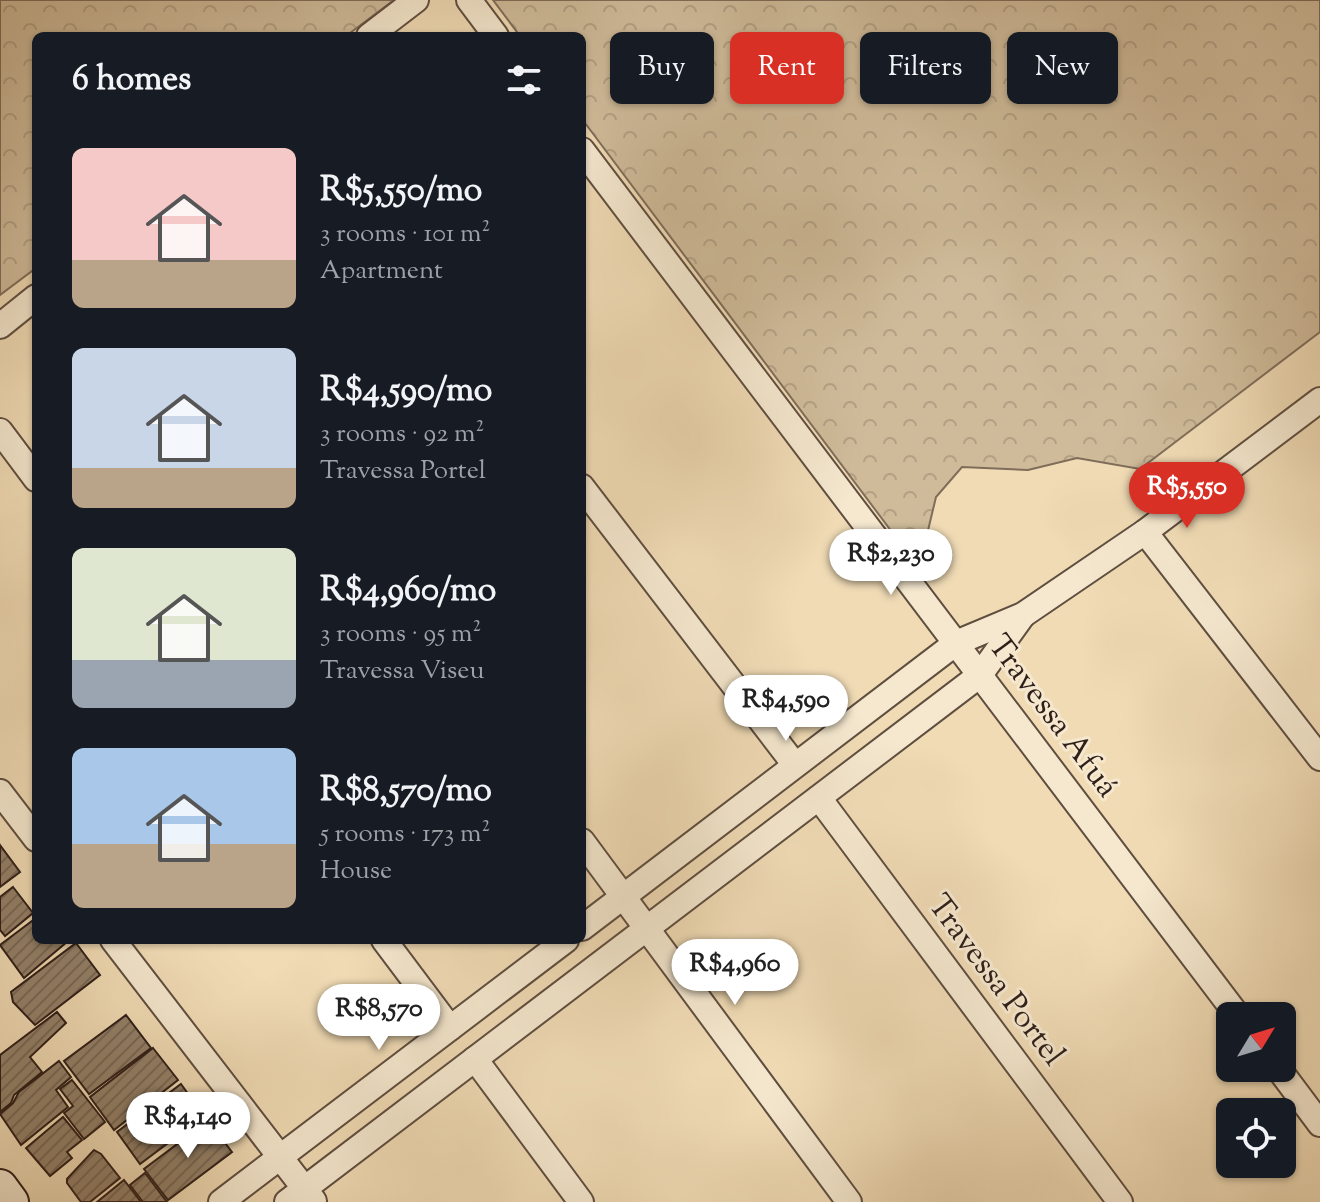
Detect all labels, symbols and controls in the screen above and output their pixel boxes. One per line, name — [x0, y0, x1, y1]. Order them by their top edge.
chip: Buy — [610, 32, 714, 104]
chip: Rent — [730, 32, 844, 104]
chip: Filters — [860, 32, 991, 104]
chip: New — [1007, 32, 1118, 104]
text: 6 homes — [72, 56, 191, 105]
icon: filters — [502, 58, 546, 102]
text: R$5,550/mo — [320, 167, 482, 216]
icon: home — [136, 180, 232, 276]
text: 3 rooms · 101 m² — [320, 216, 490, 253]
text: Apartment — [320, 253, 443, 290]
text: R$4,590/mo — [320, 367, 492, 416]
icon: home — [136, 380, 232, 476]
text: 3 rooms · 92 m² — [320, 416, 484, 453]
text: Travessa Portel — [320, 453, 486, 490]
pin: R$5,550 — [1113, 462, 1261, 530]
text: R$5,550 — [1147, 469, 1227, 506]
pin: R$2,230 — [817, 529, 965, 597]
text: R$2,230 — [847, 536, 935, 573]
text: R$4,960/mo — [320, 567, 496, 616]
icon: home — [136, 580, 232, 676]
text: 3 rooms · 95 m² — [320, 616, 481, 653]
street label: Travessa Afuá — [975, 626, 1129, 808]
text: Travessa Viseu — [320, 653, 484, 690]
pin: R$4,590 — [712, 675, 860, 743]
text: R$4,590 — [742, 682, 830, 719]
text: R$8,570/mo — [320, 767, 492, 816]
icon: home — [136, 780, 232, 876]
text: 5 rooms · 173 m² — [320, 816, 490, 853]
text: House — [320, 853, 392, 890]
street label: Travessa Portel — [915, 886, 1075, 1076]
pin: R$4,960 — [661, 939, 809, 1007]
text: R$4,960 — [690, 946, 780, 983]
pin: R$8,570 — [305, 984, 453, 1052]
text: R$8,570 — [335, 991, 423, 1028]
north arrow — [1216, 1002, 1296, 1082]
map controls — [1216, 1002, 1296, 1178]
pin: R$4,140 — [114, 1092, 262, 1160]
button: locate — [1216, 1098, 1296, 1178]
text: R$4,140 — [144, 1099, 232, 1136]

